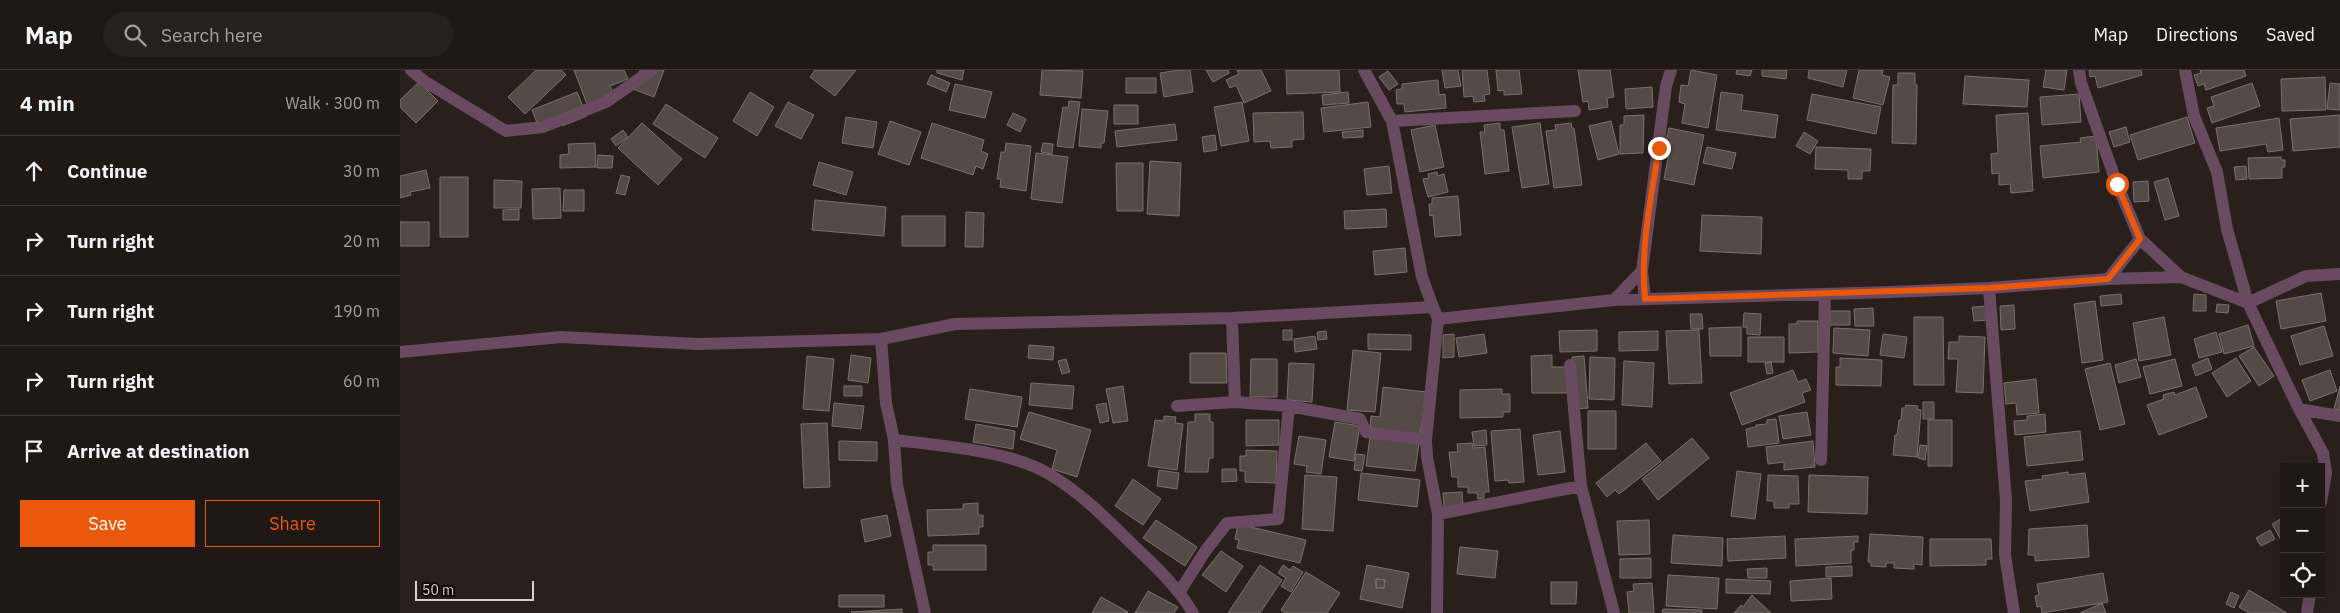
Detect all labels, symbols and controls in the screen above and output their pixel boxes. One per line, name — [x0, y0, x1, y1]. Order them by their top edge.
search box — [103, 12, 453, 57]
text: Map — [25, 19, 73, 51]
icon: search — [121, 21, 149, 49]
text: Search here — [161, 23, 263, 47]
text: Map — [2093, 23, 2128, 46]
text: Directions — [2156, 23, 2238, 46]
text: Saved — [2266, 23, 2315, 46]
text: 4 min — [20, 89, 75, 117]
text: Walk · 300 m — [285, 93, 380, 113]
route end — [1648, 137, 1671, 160]
icon: ahead — [20, 157, 48, 185]
text: Continue — [67, 159, 147, 183]
text: 30 m — [343, 161, 380, 181]
route start — [2106, 173, 2129, 196]
icon: right — [20, 227, 48, 255]
text: Turn right — [67, 229, 154, 253]
text: 20 m — [343, 231, 380, 251]
icon: right — [20, 297, 48, 325]
text: Turn right — [67, 299, 154, 323]
text: 190 m — [333, 301, 380, 321]
icon: right — [20, 367, 48, 395]
text: Turn right — [67, 369, 154, 393]
text: 60 m — [343, 371, 380, 391]
icon: arrive — [20, 437, 48, 465]
text: Arrive at destination — [67, 439, 250, 463]
map controls — [2280, 463, 2325, 598]
button: + — [2280, 463, 2325, 508]
button: Save — [20, 500, 195, 547]
button: Share — [205, 500, 380, 547]
button: − — [2280, 508, 2325, 553]
button: locate — [2280, 553, 2325, 598]
scale bar — [415, 578, 534, 601]
text: 50 m — [422, 581, 454, 599]

